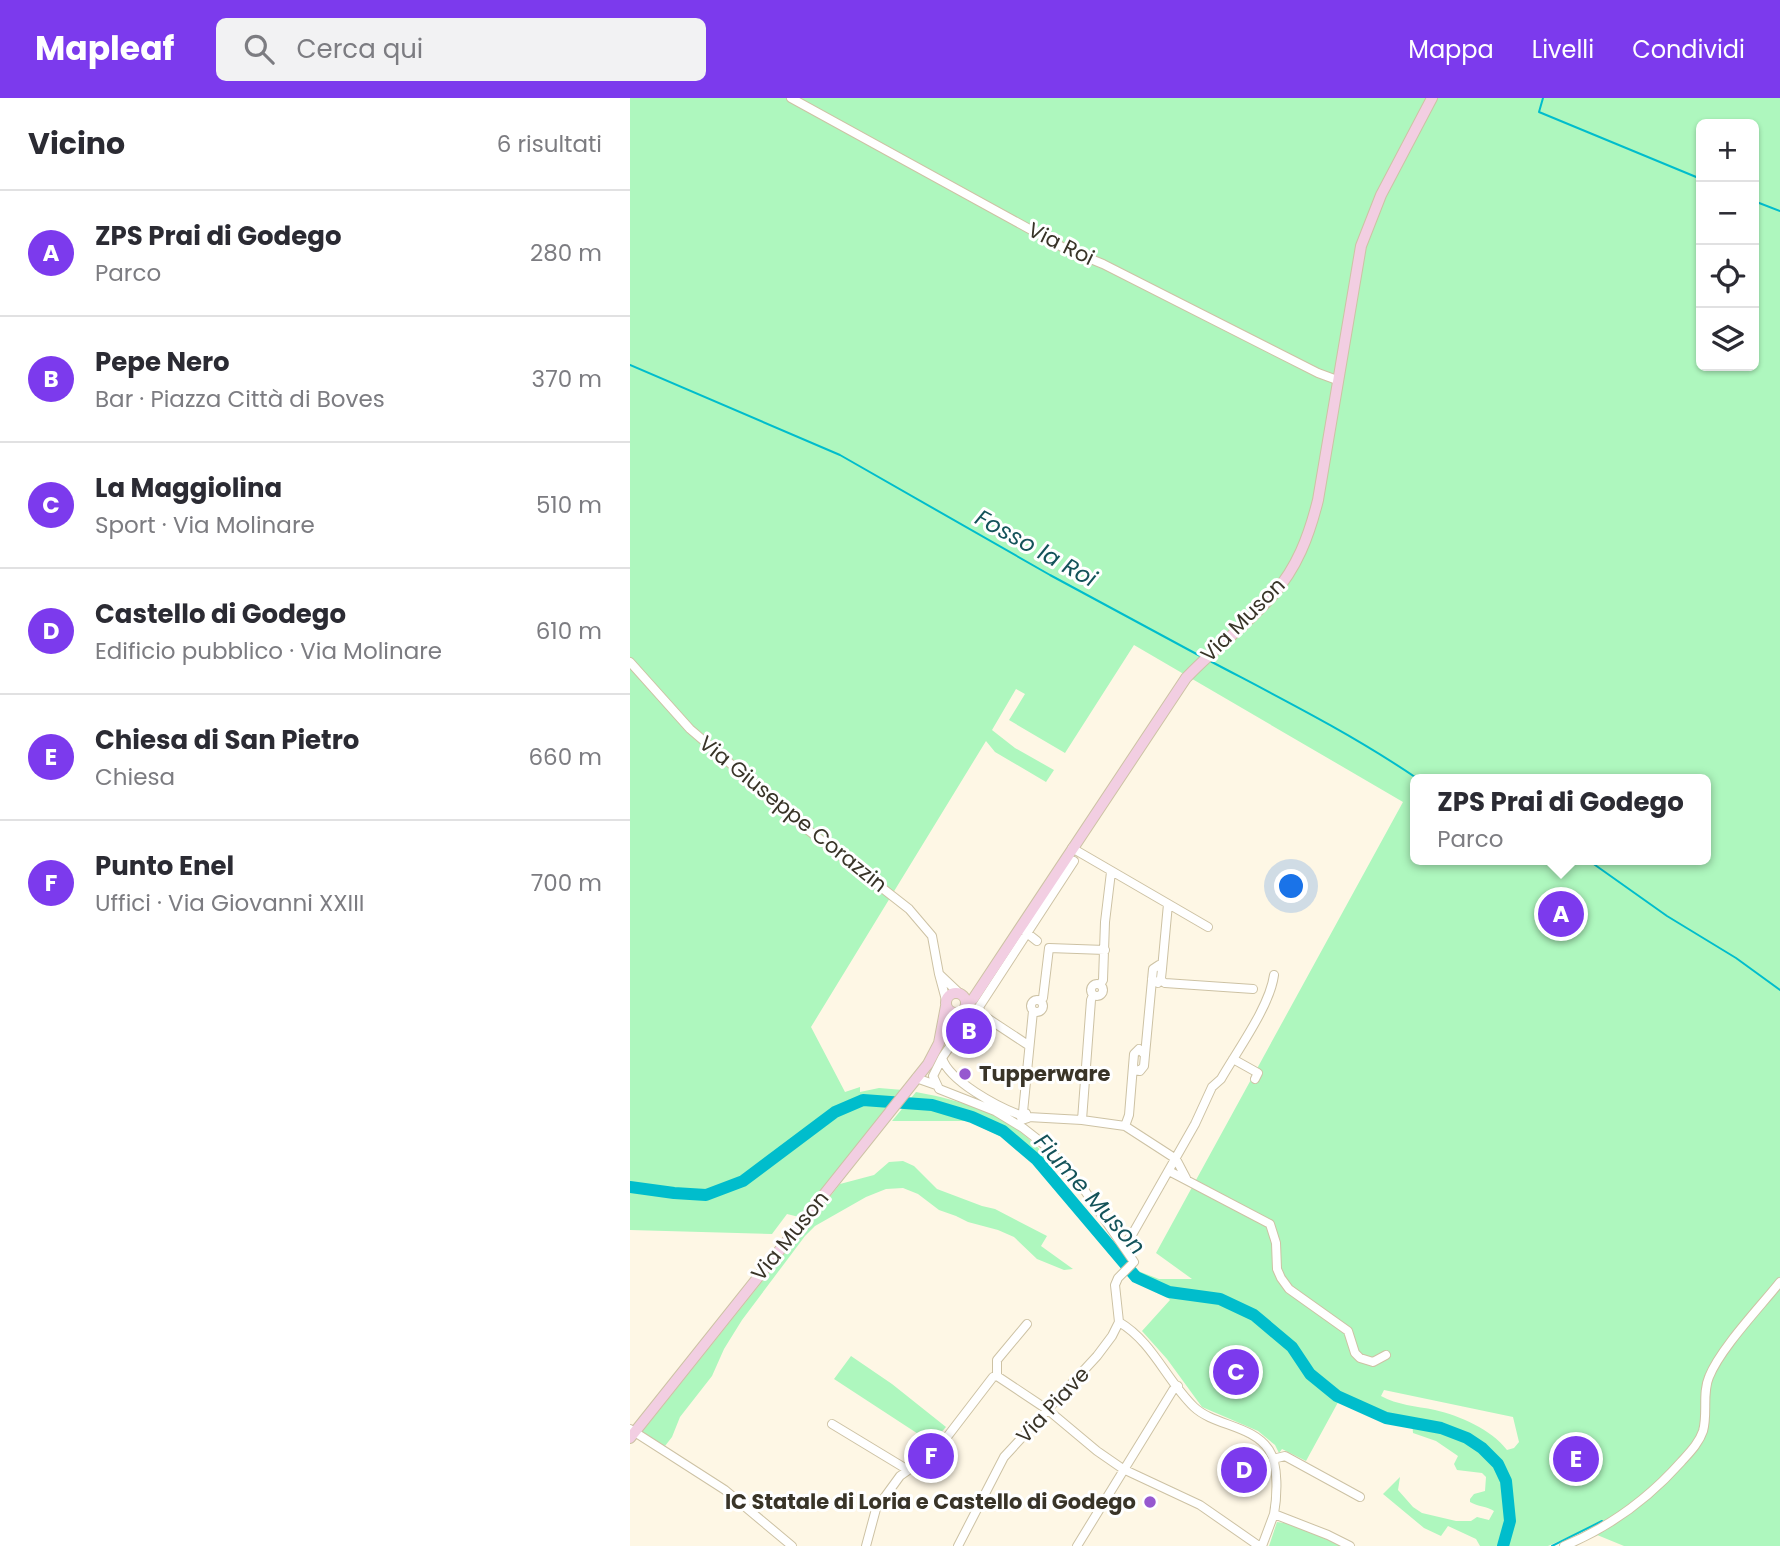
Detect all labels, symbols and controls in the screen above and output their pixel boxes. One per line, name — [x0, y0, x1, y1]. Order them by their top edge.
search box — [216, 18, 706, 81]
text: Mapleaf — [35, 25, 174, 72]
icon: search — [240, 30, 278, 68]
text: Cerca qui — [296, 31, 423, 67]
text: Mappa — [1408, 33, 1494, 66]
text: Livelli — [1532, 33, 1594, 66]
text: Condividi — [1632, 33, 1745, 66]
map controls — [1696, 119, 1759, 371]
button: + — [1696, 119, 1759, 182]
text: Vicino — [28, 122, 125, 165]
text: 6 risultati — [497, 128, 602, 160]
button: − — [1696, 182, 1759, 245]
street label: Via Roi — [1023, 215, 1099, 272]
text: ZPS Prai di Godego — [95, 218, 342, 254]
text: A — [43, 237, 59, 269]
text: 280 m — [530, 237, 602, 269]
button: locate — [1696, 245, 1759, 308]
text: Parco — [95, 257, 161, 289]
button: layers — [1696, 308, 1759, 371]
text: Pepe Nero — [95, 344, 230, 380]
text: B — [43, 363, 59, 395]
text: 370 m — [532, 363, 602, 395]
text: Bar · Piazza Città di Boves — [95, 383, 385, 415]
text: La Maggiolina — [95, 470, 282, 506]
text: C — [42, 489, 60, 521]
text: 510 m — [536, 489, 602, 521]
water label: Fosso la Roi — [970, 501, 1103, 595]
text: Sport · Via Molinare — [95, 509, 315, 541]
street label: Via Muson — [1194, 571, 1291, 668]
text: Castello di Godego — [95, 596, 346, 632]
text: D — [43, 615, 59, 647]
text: 610 m — [536, 615, 602, 647]
text: Edificio pubblico · Via Molinare — [95, 635, 442, 667]
text: Chiesa di San Pietro — [95, 722, 359, 758]
street label: Via Giuseppe Corazzin — [693, 729, 894, 899]
text: E — [45, 741, 57, 773]
text: 660 m — [529, 741, 602, 773]
text: Chiesa — [95, 761, 175, 793]
popup — [1410, 774, 1711, 865]
text: ZPS Prai di Godego — [1437, 784, 1684, 820]
text: Parco — [1437, 823, 1503, 855]
text: Punto Enel — [95, 848, 234, 884]
text: F — [45, 867, 57, 899]
text: 700 m — [531, 867, 602, 899]
your location — [1274, 869, 1308, 903]
text: Uffici · Via Giovanni XXIII — [95, 887, 365, 919]
pin: A — [1538, 888, 1584, 940]
pin: B — [946, 1005, 992, 1057]
place label: Tupperware — [979, 1059, 1110, 1088]
marker: Tupperware — [957, 1066, 973, 1082]
water label: Fiume Muson — [1027, 1127, 1153, 1261]
street label: Via Muson — [744, 1184, 835, 1287]
pin: C — [1213, 1346, 1259, 1398]
street label: Via Piave — [1009, 1360, 1096, 1449]
pin: F — [908, 1430, 954, 1482]
pin: E — [1553, 1433, 1599, 1485]
pin: D — [1221, 1444, 1267, 1496]
place label: IC Statale di Loria e Castello di Godego — [725, 1487, 1136, 1516]
marker: IC Statale di Loria e Castello di Godego — [1142, 1494, 1158, 1510]

